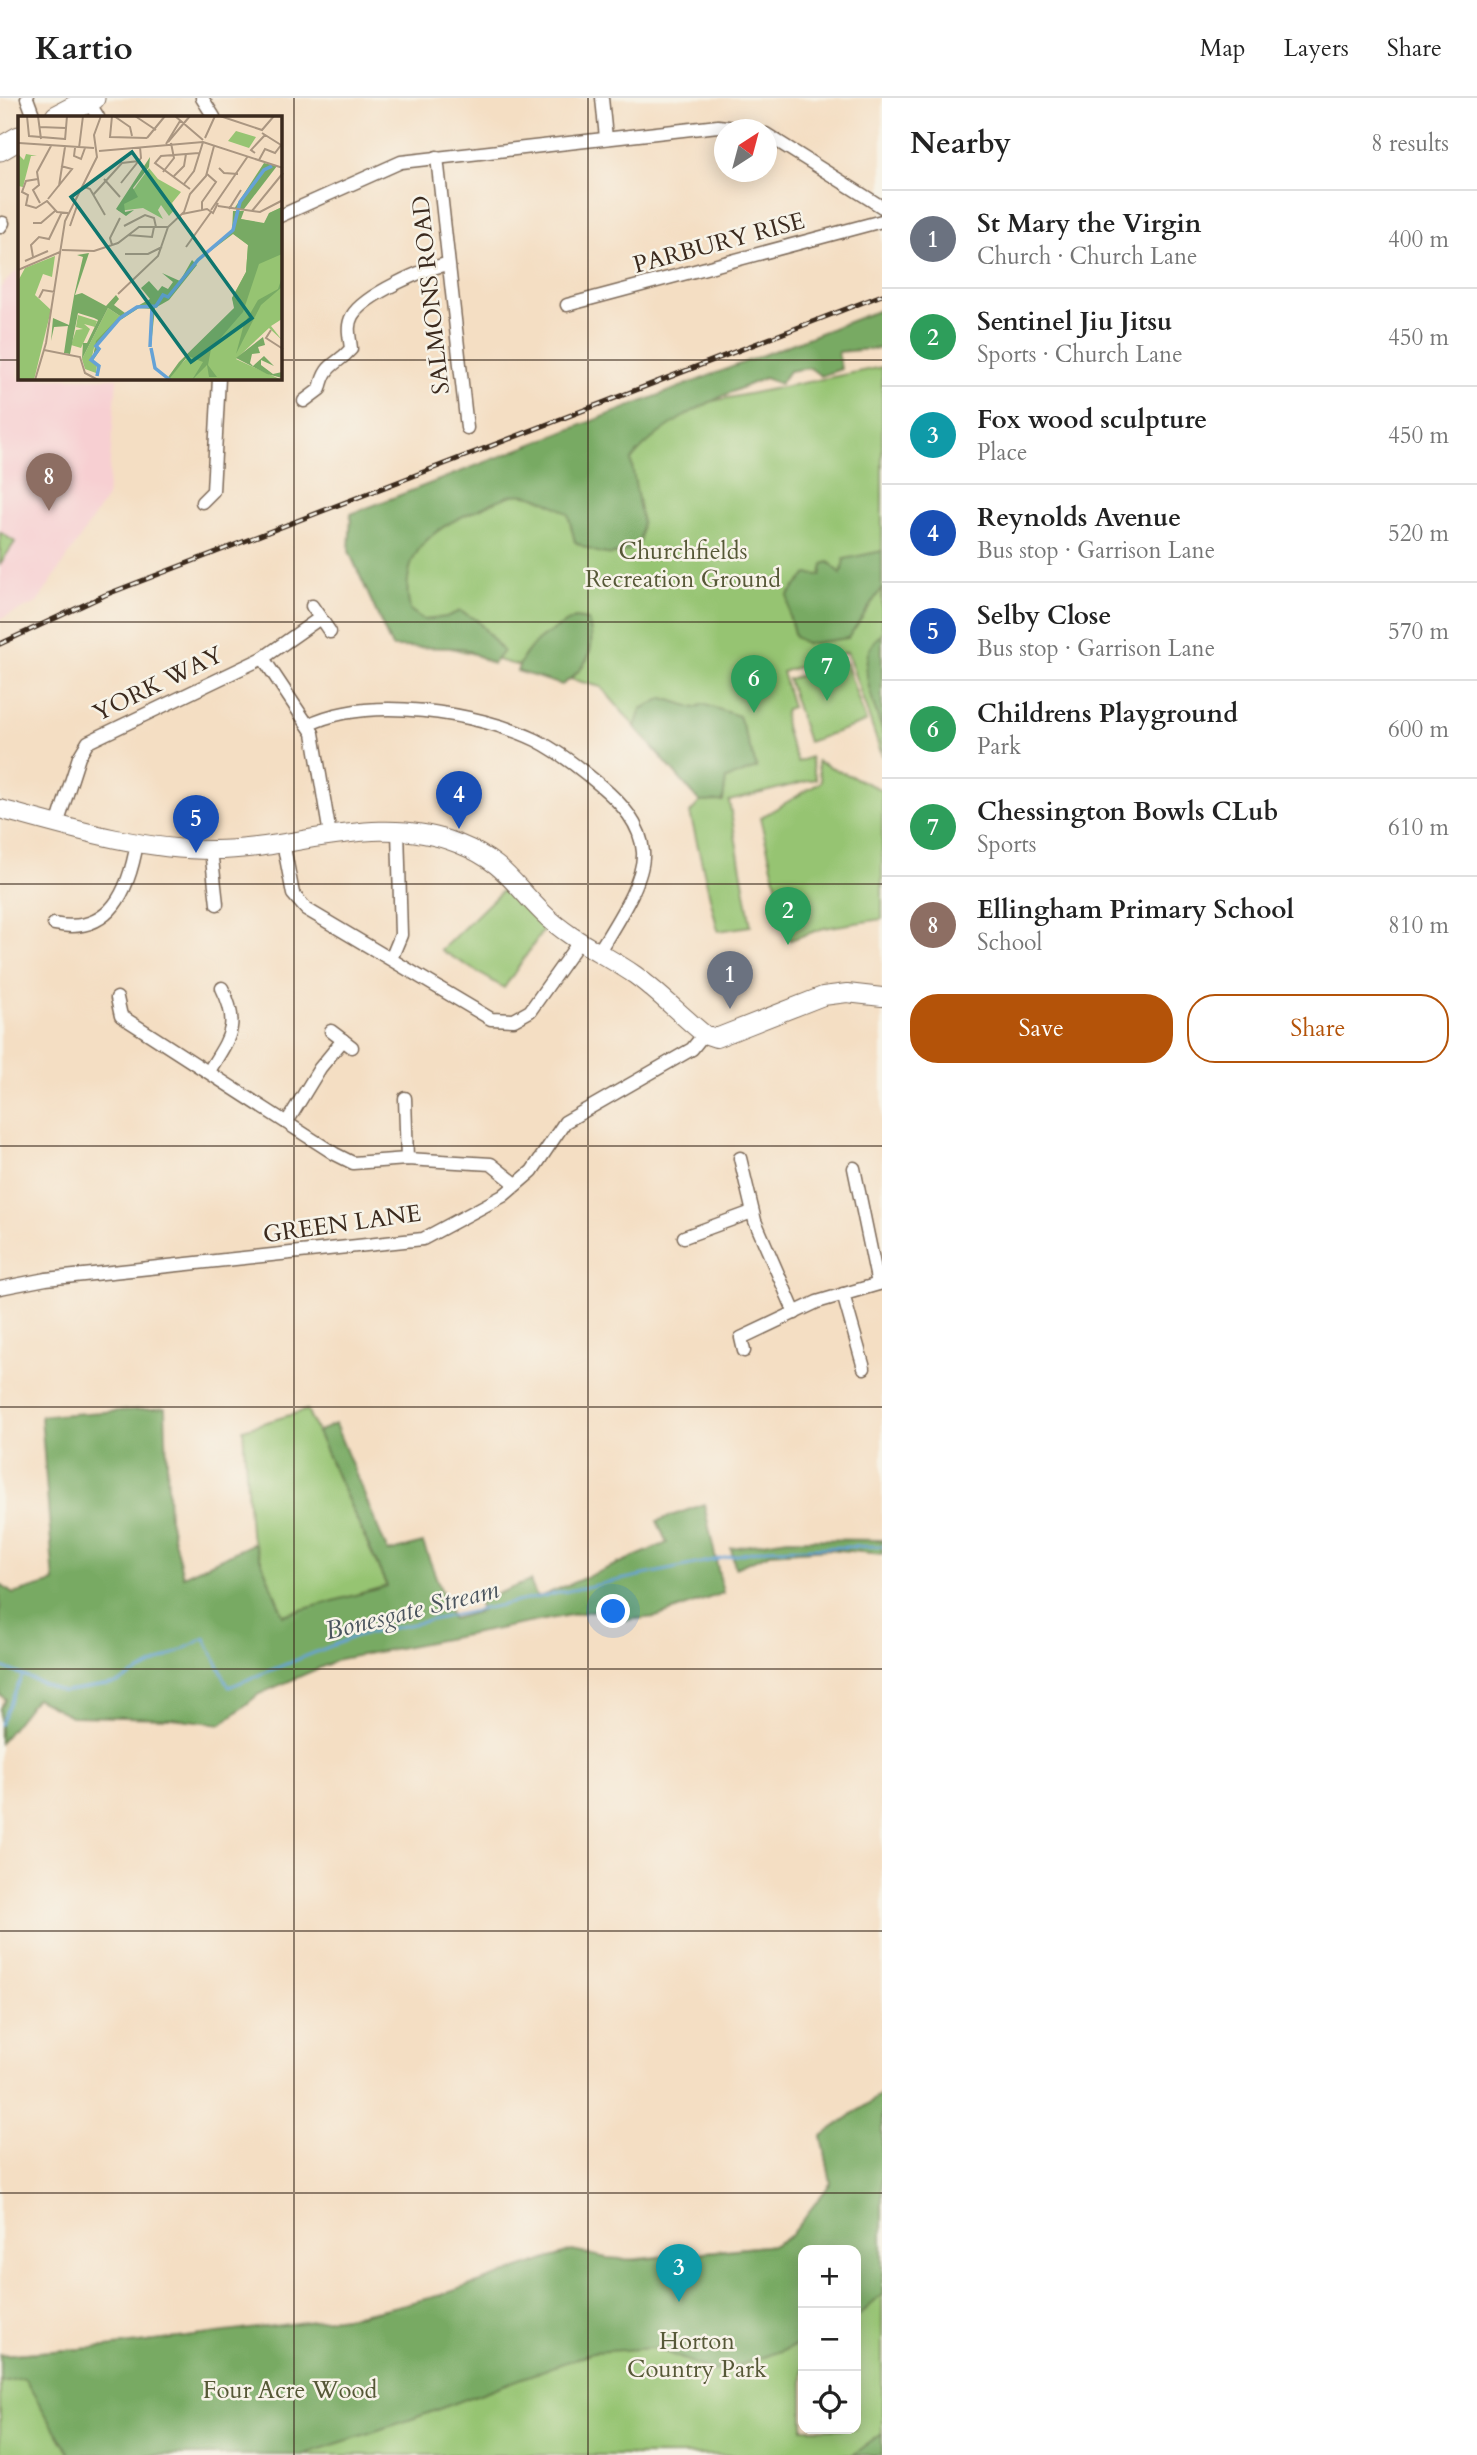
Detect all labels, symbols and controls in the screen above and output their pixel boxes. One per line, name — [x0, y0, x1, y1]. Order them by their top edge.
text: Kartio — [35, 26, 133, 71]
text: Map — [1200, 32, 1246, 65]
text: Layers — [1284, 32, 1349, 65]
text: Share — [1387, 32, 1442, 65]
inset map — [18, 116, 282, 380]
north arrow — [714, 119, 777, 182]
text: Nearby — [910, 123, 1011, 164]
text: 8 results — [1371, 128, 1449, 159]
street label: SALMONS ROAD — [404, 194, 458, 396]
street label: PARBURY RISE — [630, 204, 808, 282]
text: St Mary the Virgin — [977, 206, 1201, 241]
text: 1 — [927, 224, 939, 255]
text: 400 m — [1388, 224, 1449, 255]
text: Church · Church Lane — [977, 241, 1197, 272]
text: Sentinel Jiu Jitsu — [977, 304, 1172, 339]
text: 2 — [927, 322, 939, 353]
text: 450 m — [1388, 322, 1449, 353]
text: Sports · Church Lane — [977, 339, 1183, 370]
text: Fox wood sculpture — [977, 402, 1207, 437]
text: 3 — [927, 420, 939, 451]
text: 450 m — [1388, 420, 1449, 451]
text: Place — [977, 437, 1027, 468]
pin: 8 — [26, 453, 72, 511]
text: Reynolds Avenue — [977, 500, 1181, 535]
text: 4 — [927, 518, 939, 549]
text: 520 m — [1388, 518, 1449, 549]
park label: Churchfields Recreation Ground — [585, 535, 781, 596]
text: Bus stop · Garrison Lane — [977, 535, 1215, 566]
text: Selby Close — [977, 598, 1111, 633]
text: 5 — [927, 616, 939, 647]
text: 570 m — [1388, 616, 1449, 647]
text: Bus stop · Garrison Lane — [977, 633, 1215, 664]
street label: YORK WAY — [87, 638, 229, 730]
pin: 7 — [804, 643, 850, 701]
pin: 6 — [731, 655, 777, 713]
text: Childrens Playground — [977, 696, 1238, 731]
text: 6 — [927, 714, 939, 745]
text: 600 m — [1388, 714, 1449, 745]
text: Park — [977, 731, 1021, 762]
pin: 4 — [436, 771, 482, 829]
text: Chessington Bowls CLub — [977, 794, 1278, 829]
pin: 5 — [173, 795, 219, 853]
text: 7 — [927, 812, 939, 843]
text: 610 m — [1388, 812, 1449, 843]
text: Sports — [977, 829, 1037, 860]
pin: 2 — [765, 887, 811, 945]
text: Ellingham Primary School — [977, 892, 1294, 927]
text: 8 — [927, 910, 939, 941]
text: 810 m — [1388, 910, 1449, 941]
text: School — [977, 927, 1042, 958]
pin: 1 — [707, 951, 753, 1009]
button: Save — [910, 994, 1173, 1063]
button: Share — [1187, 994, 1449, 1063]
street label: GREEN LANE — [261, 1197, 423, 1251]
water label: Bonesgate Stream — [321, 1571, 503, 1649]
your location — [596, 1594, 630, 1628]
pin: 3 — [656, 2244, 702, 2302]
map controls — [798, 2245, 861, 2434]
button: + — [798, 2245, 861, 2308]
button: − — [798, 2308, 861, 2371]
park label: Horton Country Park — [627, 2325, 767, 2386]
button: locate — [798, 2371, 861, 2434]
park label: Four Acre Wood — [203, 2374, 377, 2407]

